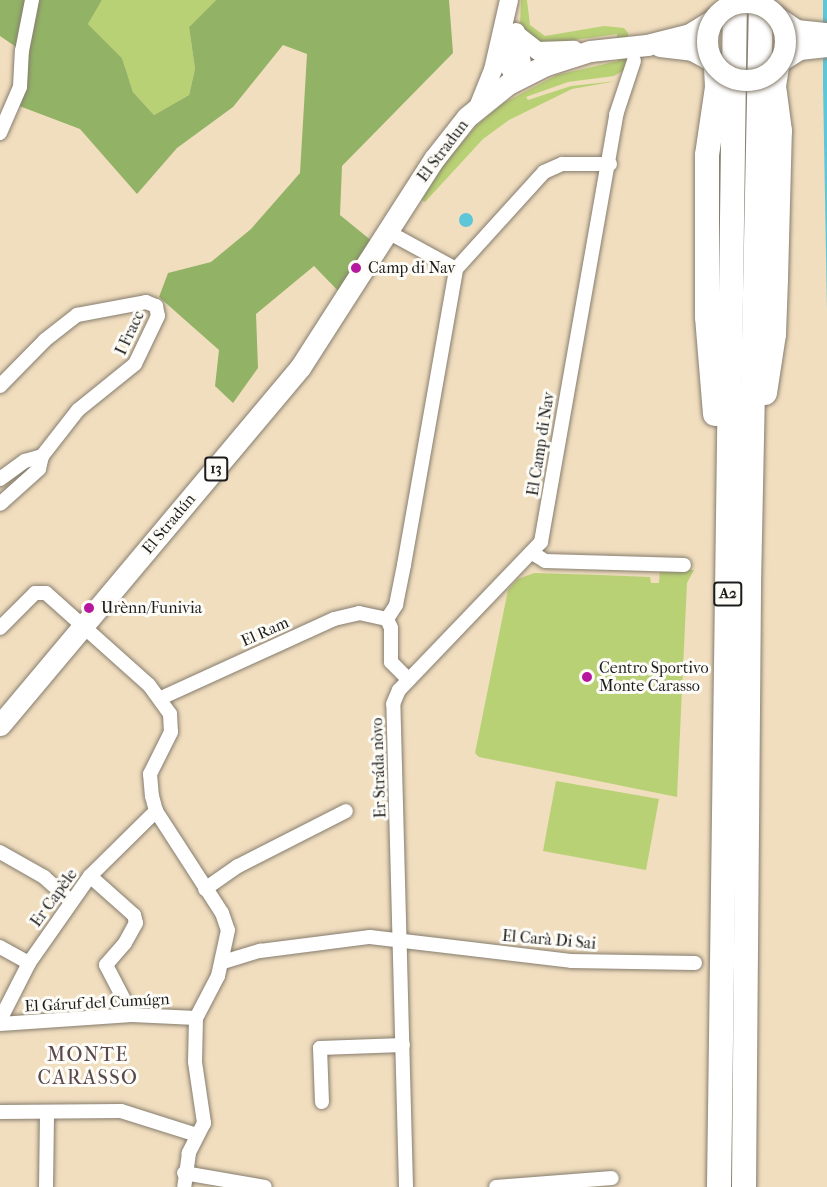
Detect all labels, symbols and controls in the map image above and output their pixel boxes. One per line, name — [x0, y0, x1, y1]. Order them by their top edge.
street label: El Stradun — [413, 116, 473, 186]
place label: Camp di Nav — [368, 258, 455, 278]
marker: Camp di Nav — [349, 261, 363, 275]
street label: I Fracc — [111, 308, 149, 358]
street label: El Camp di Nav — [523, 391, 559, 497]
road number: 13 — [204, 457, 228, 481]
street label: El Stradún — [138, 490, 200, 558]
road number: A2 — [713, 582, 743, 606]
place label: Urènn/Funivia — [101, 598, 202, 618]
marker: Urènn/Funivia — [82, 601, 96, 615]
street label: El Ram — [238, 613, 292, 651]
place label: Centro Sportivo Monte Carasso — [599, 658, 709, 696]
marker: Centro Sportivo Monte Carasso — [580, 670, 594, 684]
street label: Er Stráda nòvo — [368, 717, 390, 819]
street label: Er Capèle — [27, 865, 81, 931]
street label: El Carà Di Sai — [501, 926, 597, 954]
street label: El Gáruf del Cumúgn — [24, 990, 170, 1016]
district label: MONTE CARASSO — [38, 1043, 138, 1090]

